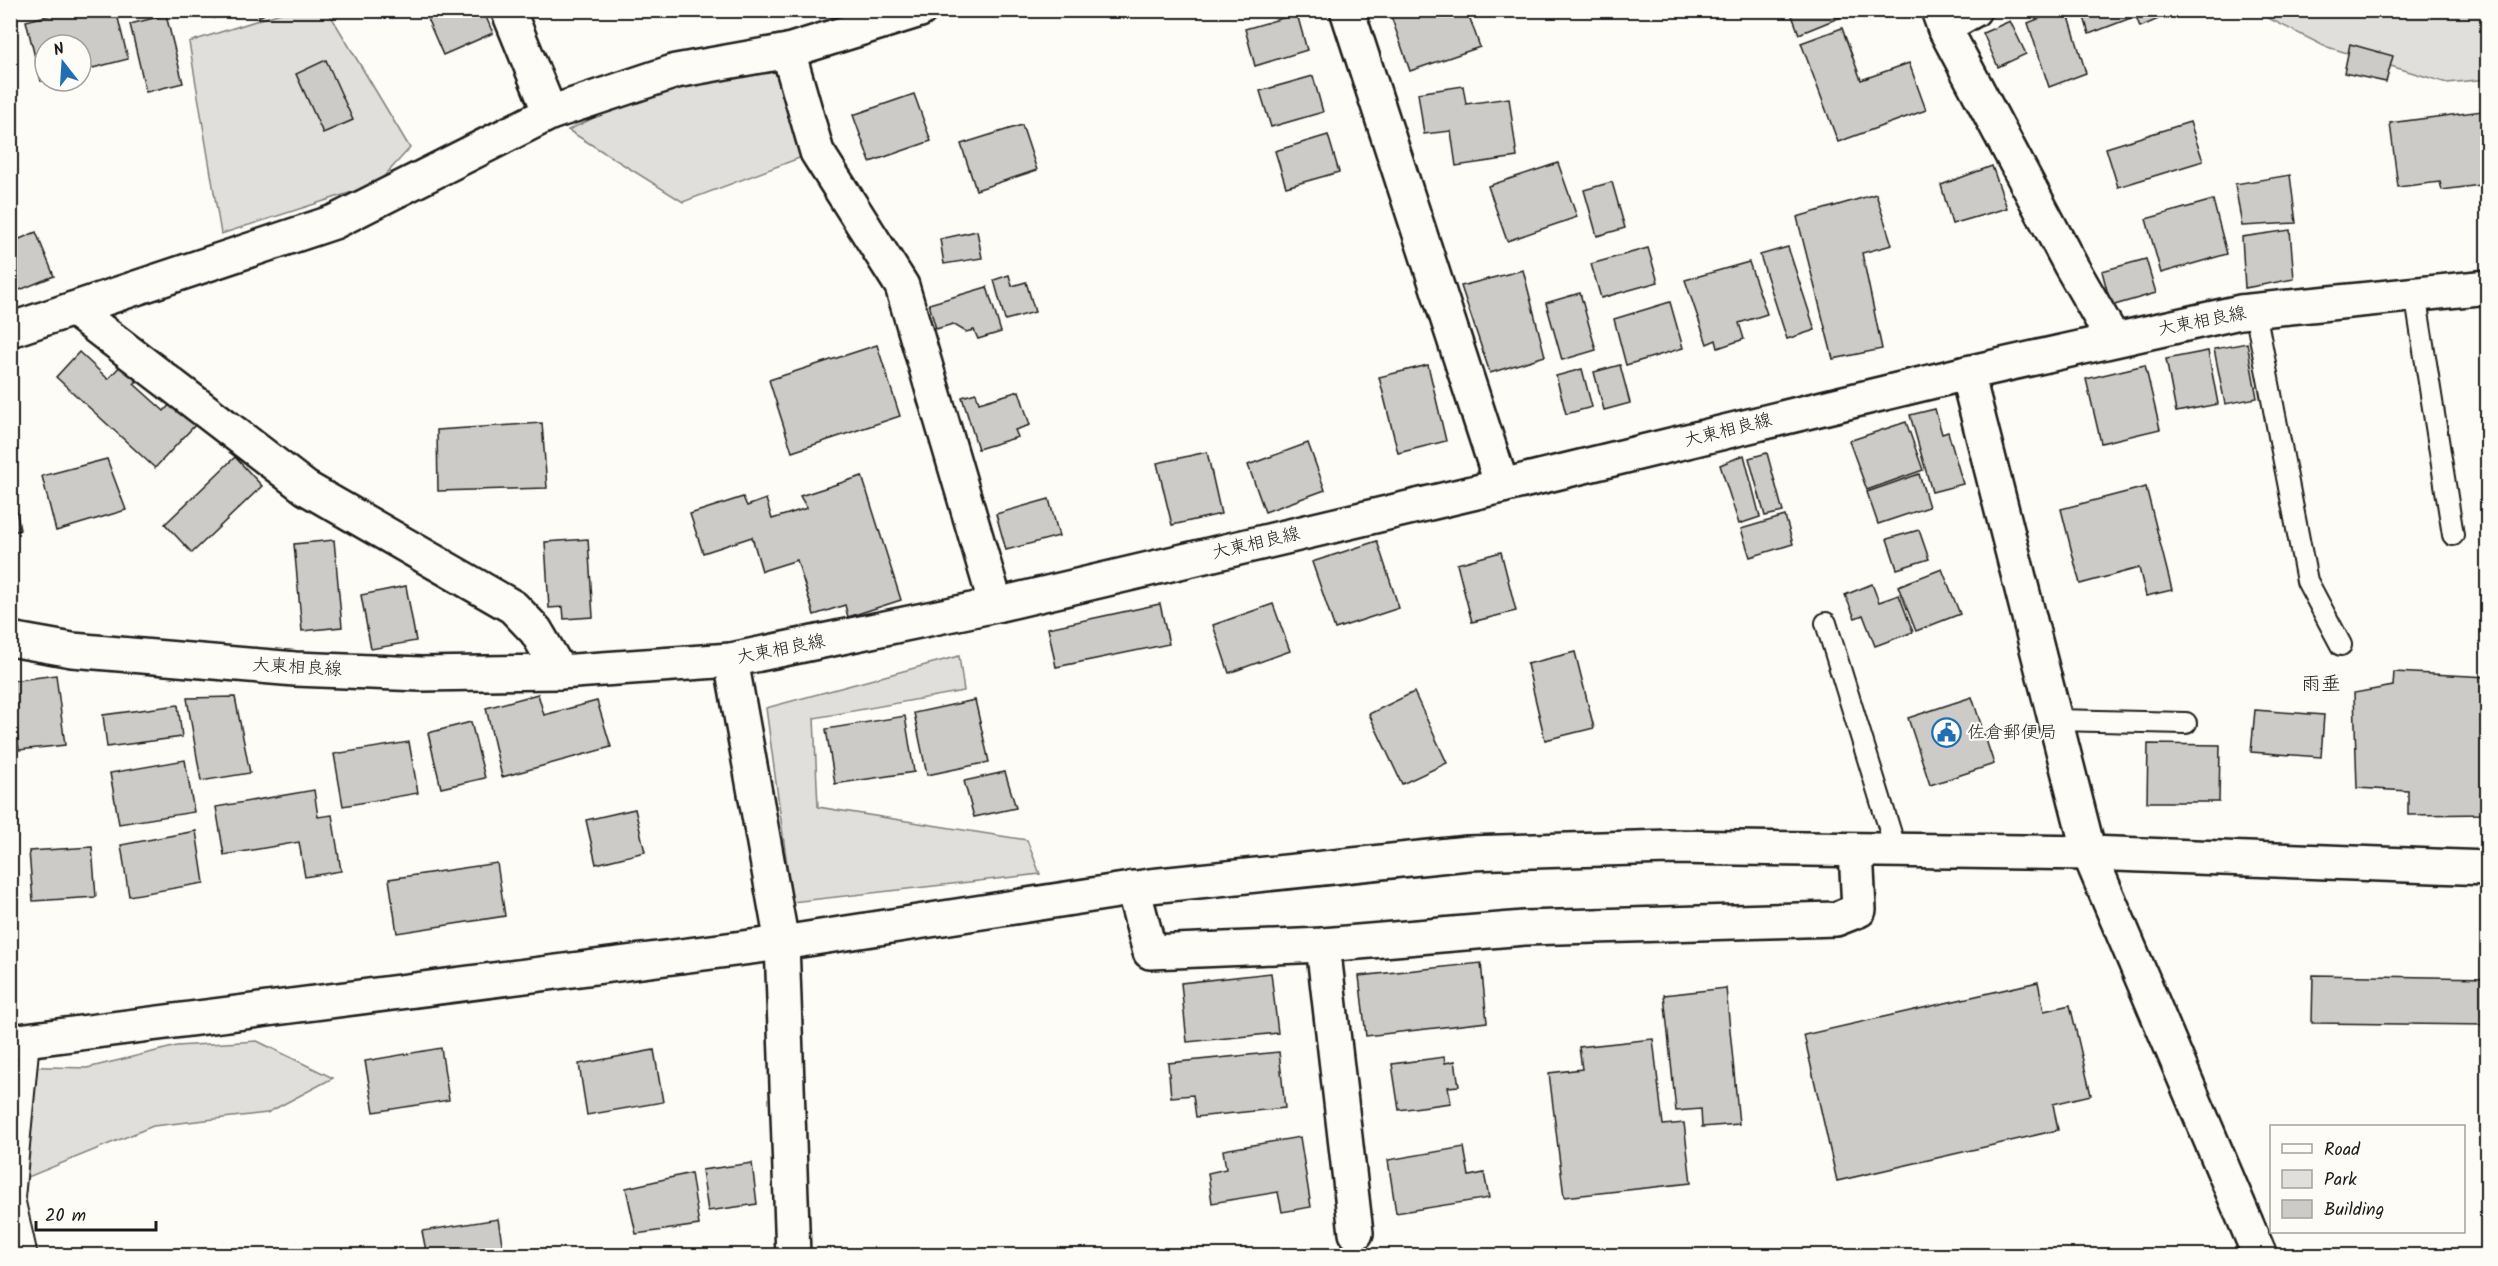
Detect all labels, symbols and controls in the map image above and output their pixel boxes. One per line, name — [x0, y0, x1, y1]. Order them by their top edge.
north arrow — [33, 33, 93, 93]
text: N — [51, 37, 68, 64]
street label: 大東相良線 — [2155, 299, 2249, 345]
street label: 大東相良線 — [1681, 406, 1775, 456]
street label: 大東相良線 — [1209, 520, 1303, 568]
street label: 大東相良線 — [734, 627, 828, 673]
street label: 大東相良線 — [251, 651, 343, 685]
district label: 雨垂 — [2301, 669, 2341, 701]
public building icon: 佐倉郵便局 — [1930, 717, 1962, 749]
place label: 佐倉郵便局 — [1967, 719, 2057, 748]
legend — [2270, 1125, 2465, 1233]
text: Road — [2324, 1136, 2361, 1165]
text: Park — [2324, 1166, 2357, 1195]
scale bar — [36, 1194, 156, 1232]
text: Building — [2324, 1196, 2384, 1225]
text: 20 m — [45, 1202, 86, 1231]

